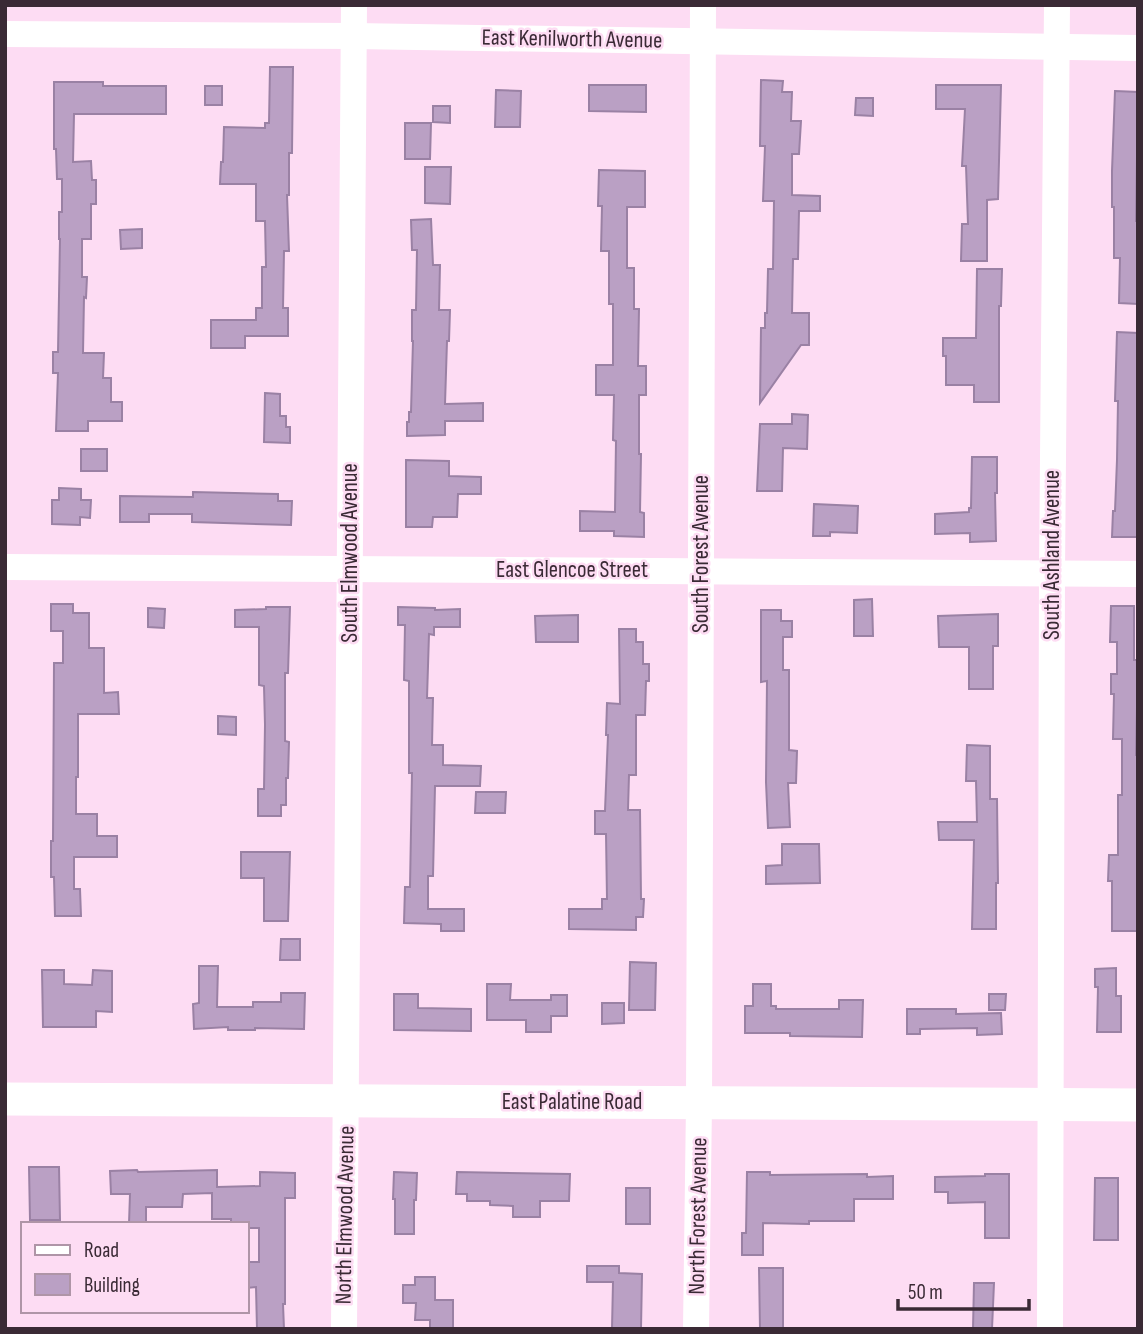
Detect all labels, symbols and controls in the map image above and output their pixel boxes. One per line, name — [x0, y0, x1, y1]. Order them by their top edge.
street label: East Kenilworth Avenue — [481, 23, 663, 55]
street label: South Elmwood Avenue — [336, 463, 364, 643]
street label: South Ashland Avenue — [1038, 470, 1066, 640]
street label: South Forest Avenue — [687, 475, 715, 633]
street label: East Glencoe Street — [496, 556, 648, 584]
street label: East Palatine Road — [502, 1088, 642, 1116]
street label: North Elmwood Avenue — [329, 1125, 361, 1305]
street label: North Forest Avenue — [683, 1137, 713, 1295]
legend — [21, 1222, 248, 1313]
text: Road — [84, 1238, 119, 1263]
scale bar — [898, 1268, 1029, 1312]
text: Building — [84, 1273, 140, 1298]
text: 50 m — [908, 1280, 943, 1305]

